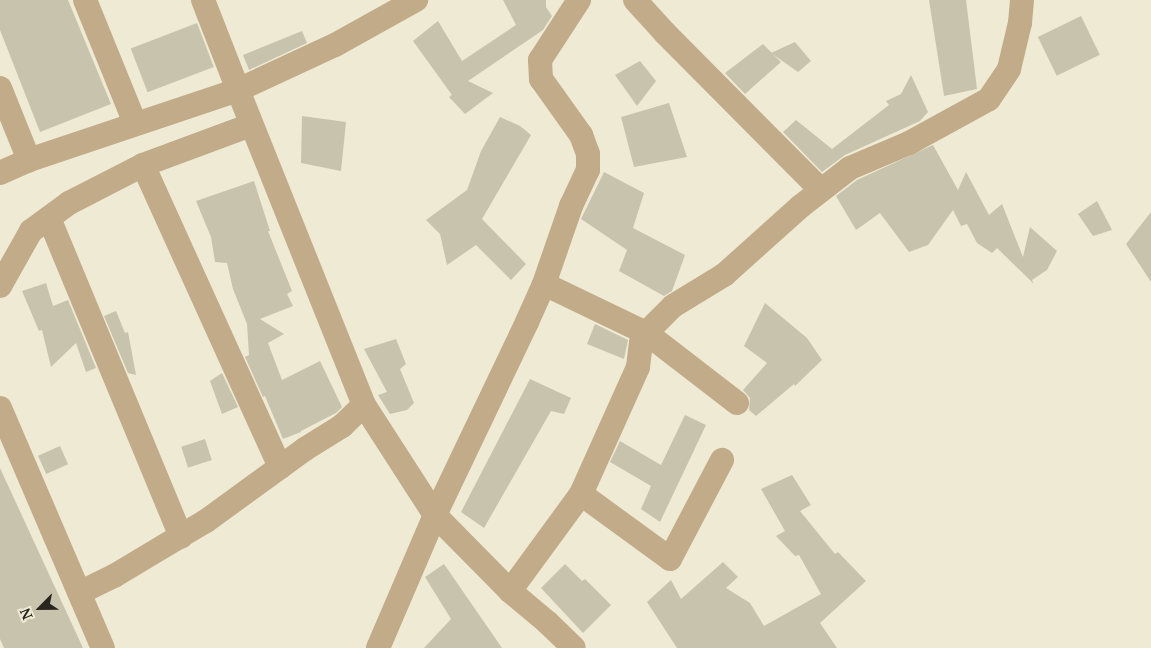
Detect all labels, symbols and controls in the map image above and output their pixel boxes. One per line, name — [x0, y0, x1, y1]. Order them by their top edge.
north arrow — [15, 583, 65, 633]
text: N — [15, 605, 37, 623]

